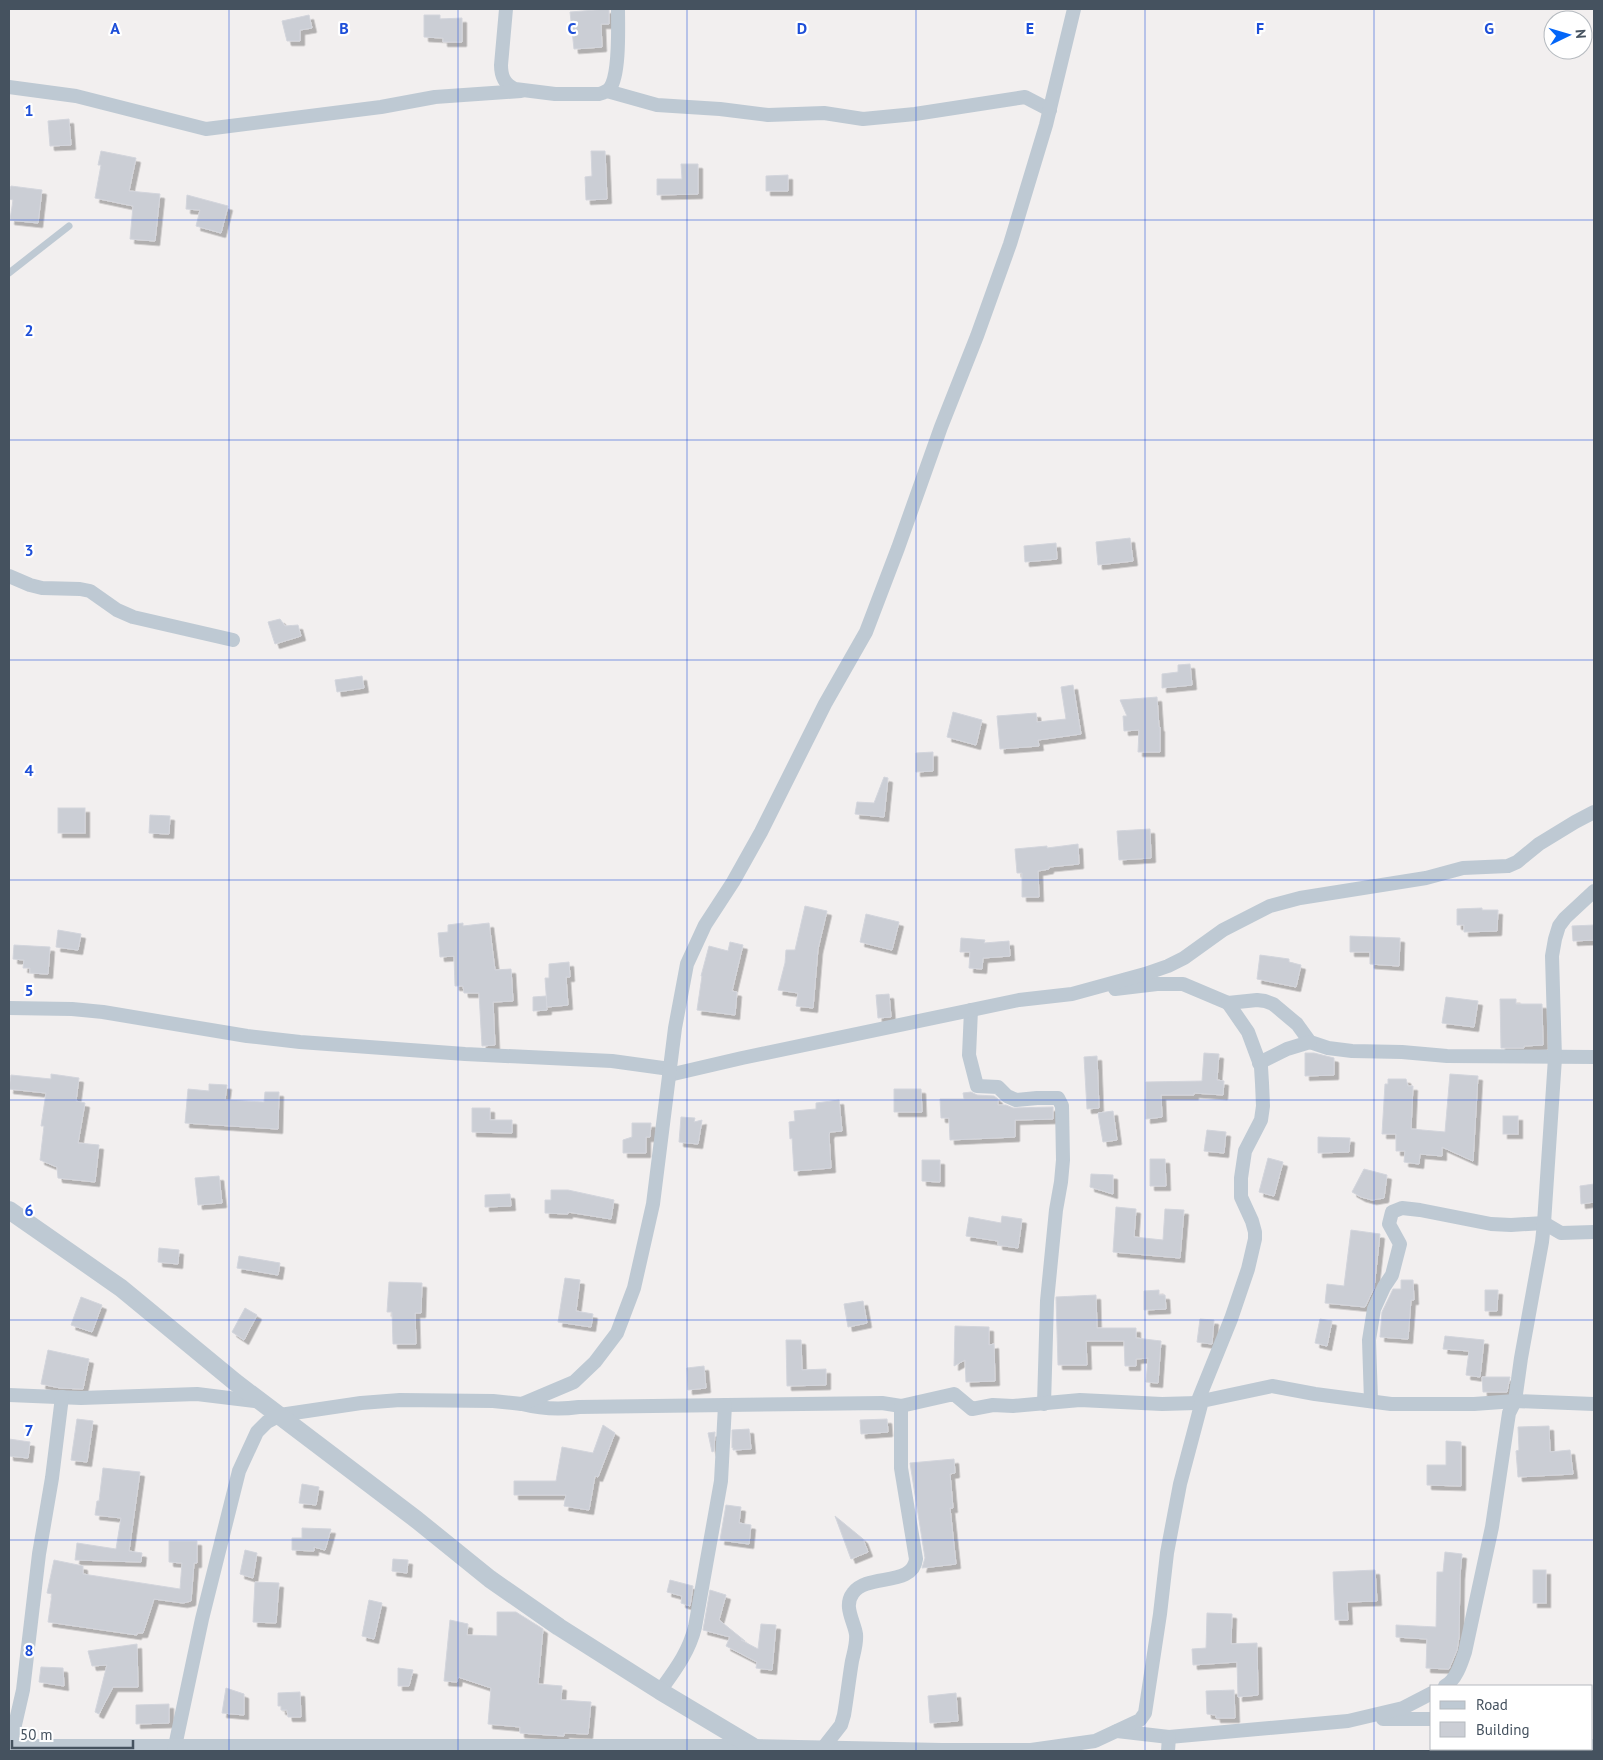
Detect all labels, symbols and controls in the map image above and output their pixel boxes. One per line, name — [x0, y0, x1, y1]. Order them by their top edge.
north arrow — [1543, 10, 1593, 60]
text: A — [110, 18, 120, 38]
text: B — [339, 18, 349, 38]
text: C — [568, 18, 577, 38]
text: D — [797, 18, 807, 38]
text: E — [1026, 18, 1034, 38]
text: F — [1256, 18, 1264, 38]
text: G — [1484, 18, 1494, 38]
text: N — [1572, 28, 1590, 39]
text: 1 — [24, 100, 34, 120]
text: 2 — [24, 320, 34, 340]
text: 3 — [24, 540, 34, 560]
text: 4 — [24, 760, 34, 780]
text: 5 — [24, 980, 34, 1000]
text: 6 — [24, 1200, 34, 1220]
text: 7 — [24, 1420, 34, 1440]
text: 8 — [24, 1640, 34, 1660]
legend — [1430, 1685, 1593, 1750]
text: Road — [1476, 1695, 1508, 1714]
scale bar — [12, 1718, 134, 1750]
text: Building — [1476, 1720, 1530, 1739]
text: 50 m — [20, 1725, 53, 1744]

